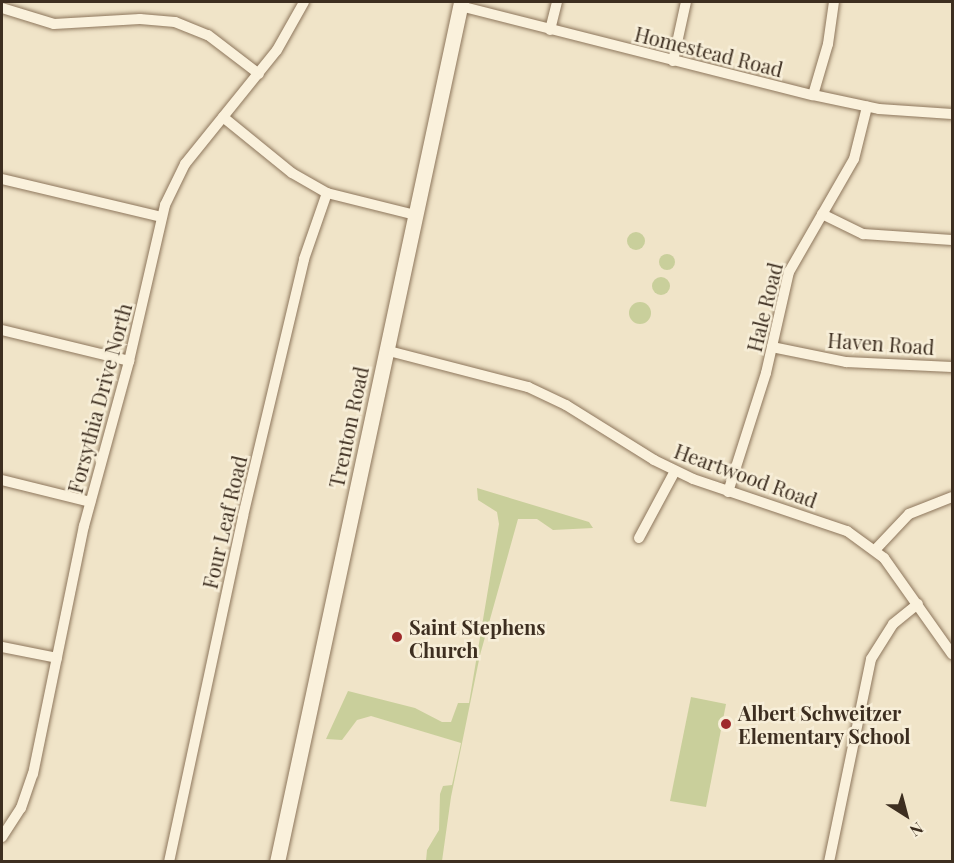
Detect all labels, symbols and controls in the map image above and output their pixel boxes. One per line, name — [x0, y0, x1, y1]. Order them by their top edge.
street label: Homestead Road — [632, 21, 786, 81]
street label: Hale Road — [741, 260, 787, 354]
street label: Forsythia Drive North — [62, 300, 136, 496]
street label: Haven Road — [827, 327, 935, 359]
street label: Trenton Road — [323, 364, 373, 490]
street label: Heartwood Road — [671, 438, 821, 512]
street label: Four Leaf Road — [197, 453, 251, 591]
place label: Saint Stephens Church — [409, 614, 546, 661]
marker: Saint Stephens Church — [390, 630, 404, 644]
place label: Albert Schweitzer Elementary School — [738, 700, 911, 747]
marker: Albert Schweitzer Elementary School — [719, 717, 733, 731]
north arrow — [876, 785, 936, 845]
text: N — [906, 818, 928, 842]

